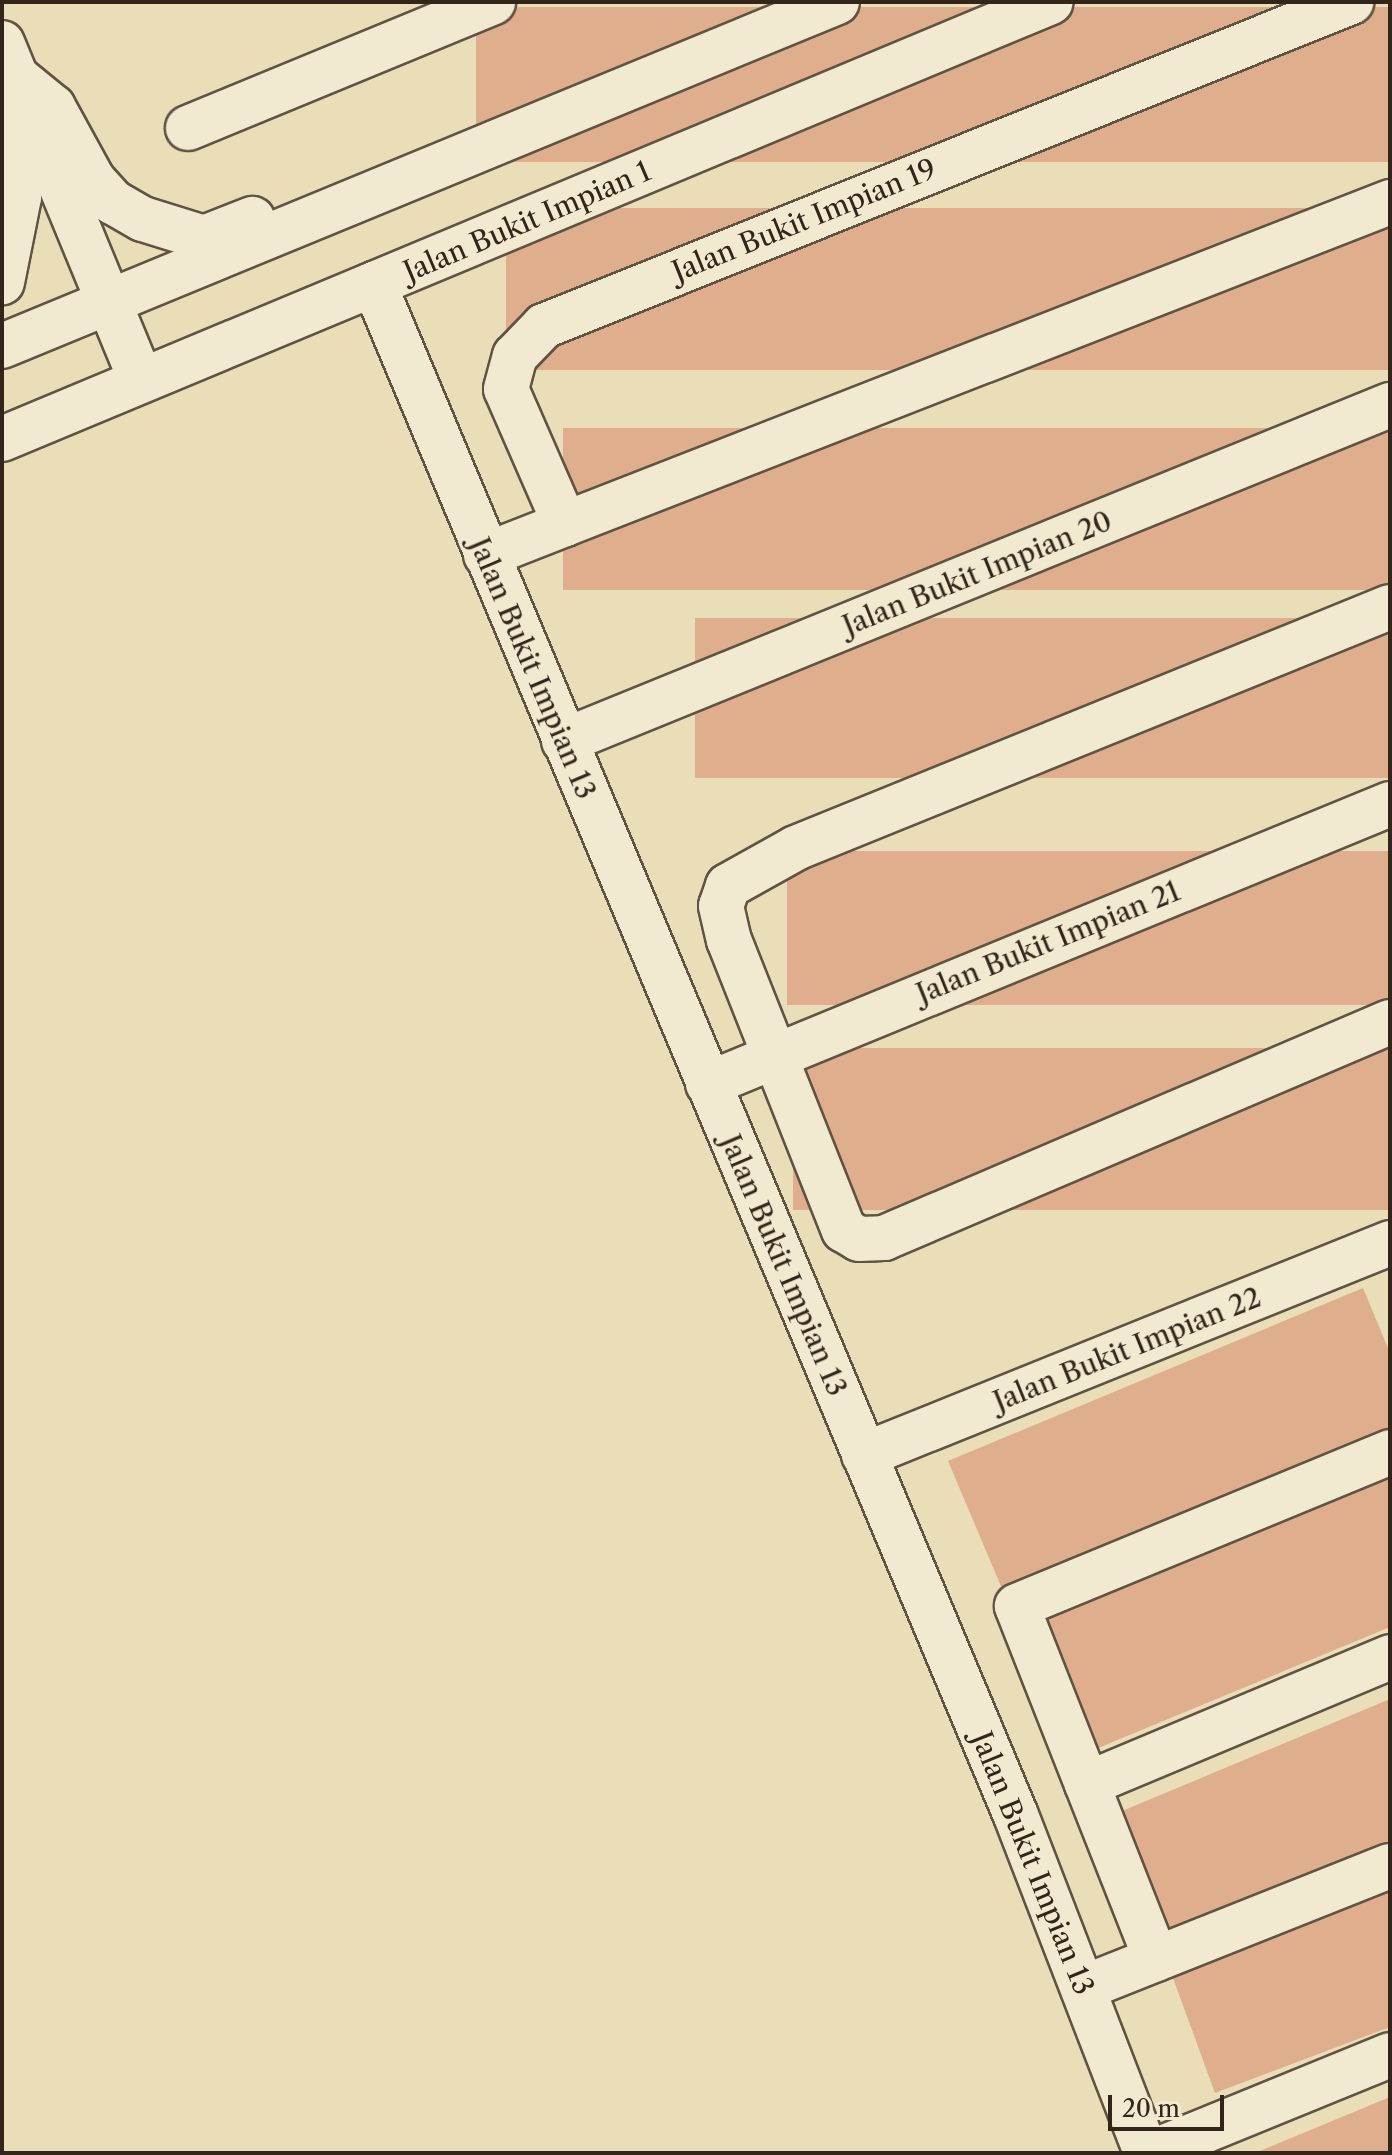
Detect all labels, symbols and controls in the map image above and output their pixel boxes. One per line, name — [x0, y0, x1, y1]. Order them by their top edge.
street label: Jalan Bukit Impian 19 — [667, 152, 941, 288]
street label: Jalan Bukit Impian 1 — [398, 154, 656, 288]
street label: Jalan Bukit Impian 20 — [838, 504, 1116, 642]
street label: Jalan Bukit Impian 13 — [463, 532, 603, 804]
street label: Jalan Bukit Impian 21 — [911, 874, 1185, 1010]
street label: Jalan Bukit Impian 13 — [714, 1129, 854, 1401]
street label: Jalan Bukit Impian 22 — [988, 1280, 1266, 1418]
street label: Jalan Bukit Impian 13 — [965, 1727, 1101, 1999]
scale bar — [1112, 2079, 1228, 2129]
text: 20 m — [1122, 2094, 1180, 2123]

